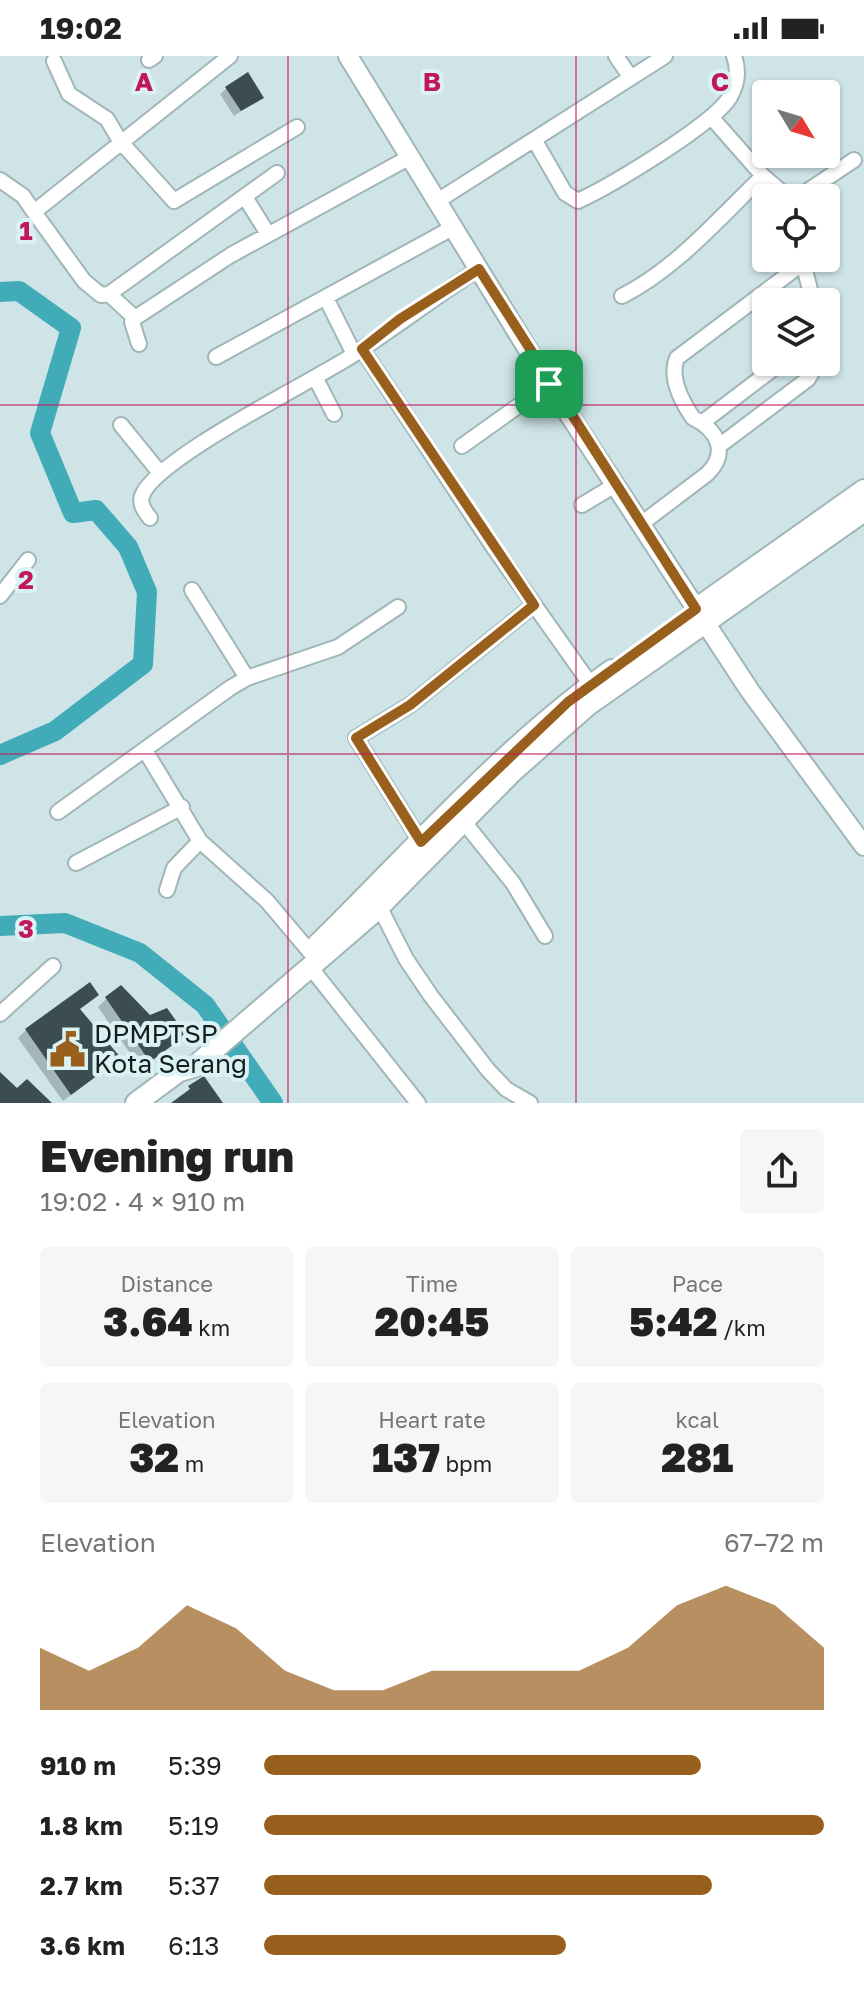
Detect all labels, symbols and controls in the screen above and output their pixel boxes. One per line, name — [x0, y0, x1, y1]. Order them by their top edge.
text: 19:02 — [40, 10, 122, 46]
text: A — [135, 66, 154, 97]
text: B — [423, 66, 441, 97]
text: C — [711, 66, 729, 97]
north arrow — [752, 80, 840, 168]
map controls — [752, 80, 840, 376]
button: locate — [752, 184, 840, 272]
text: 1 — [19, 215, 33, 246]
button: layers — [752, 288, 840, 376]
pin — [515, 350, 583, 418]
icon: arrive — [527, 362, 571, 406]
text: 2 — [18, 564, 34, 595]
text: 3 — [18, 913, 34, 944]
place label: DPMPTSP Kota Serang — [94, 1018, 247, 1079]
public building icon: DPMPTSP Kota Serang — [49, 1030, 87, 1068]
text: Evening run — [40, 1129, 294, 1182]
button: share — [740, 1129, 824, 1213]
text: 19:02 · 4 × 910 m — [40, 1186, 245, 1217]
text: Distance — [120, 1270, 213, 1297]
text: Time — [406, 1270, 458, 1297]
text: Pace — [672, 1270, 723, 1297]
text: 3.64 — [103, 1297, 193, 1345]
text: 20:45 — [374, 1297, 489, 1345]
text: 5:42 — [629, 1297, 718, 1345]
text: km — [193, 1314, 230, 1341]
text: /km — [718, 1314, 766, 1341]
text: Elevation — [118, 1406, 216, 1433]
text: Heart rate — [378, 1406, 486, 1433]
text: kcal — [676, 1406, 719, 1433]
text: 32 — [129, 1433, 179, 1481]
text: 137 — [372, 1433, 440, 1481]
text: 281 — [661, 1433, 733, 1481]
text: m — [179, 1450, 204, 1477]
text: bpm — [440, 1450, 492, 1477]
text: Elevation — [40, 1527, 156, 1558]
text: 67–72 m — [724, 1527, 824, 1558]
text: 910 m — [40, 1750, 116, 1781]
text: 5:39 — [168, 1750, 222, 1781]
text: 1.8 km — [40, 1810, 123, 1841]
text: 5:19 — [168, 1810, 219, 1841]
text: 2.7 km — [40, 1870, 123, 1901]
text: 5:37 — [168, 1870, 220, 1901]
text: 3.6 km — [40, 1930, 125, 1961]
text: 6:13 — [168, 1930, 219, 1961]

